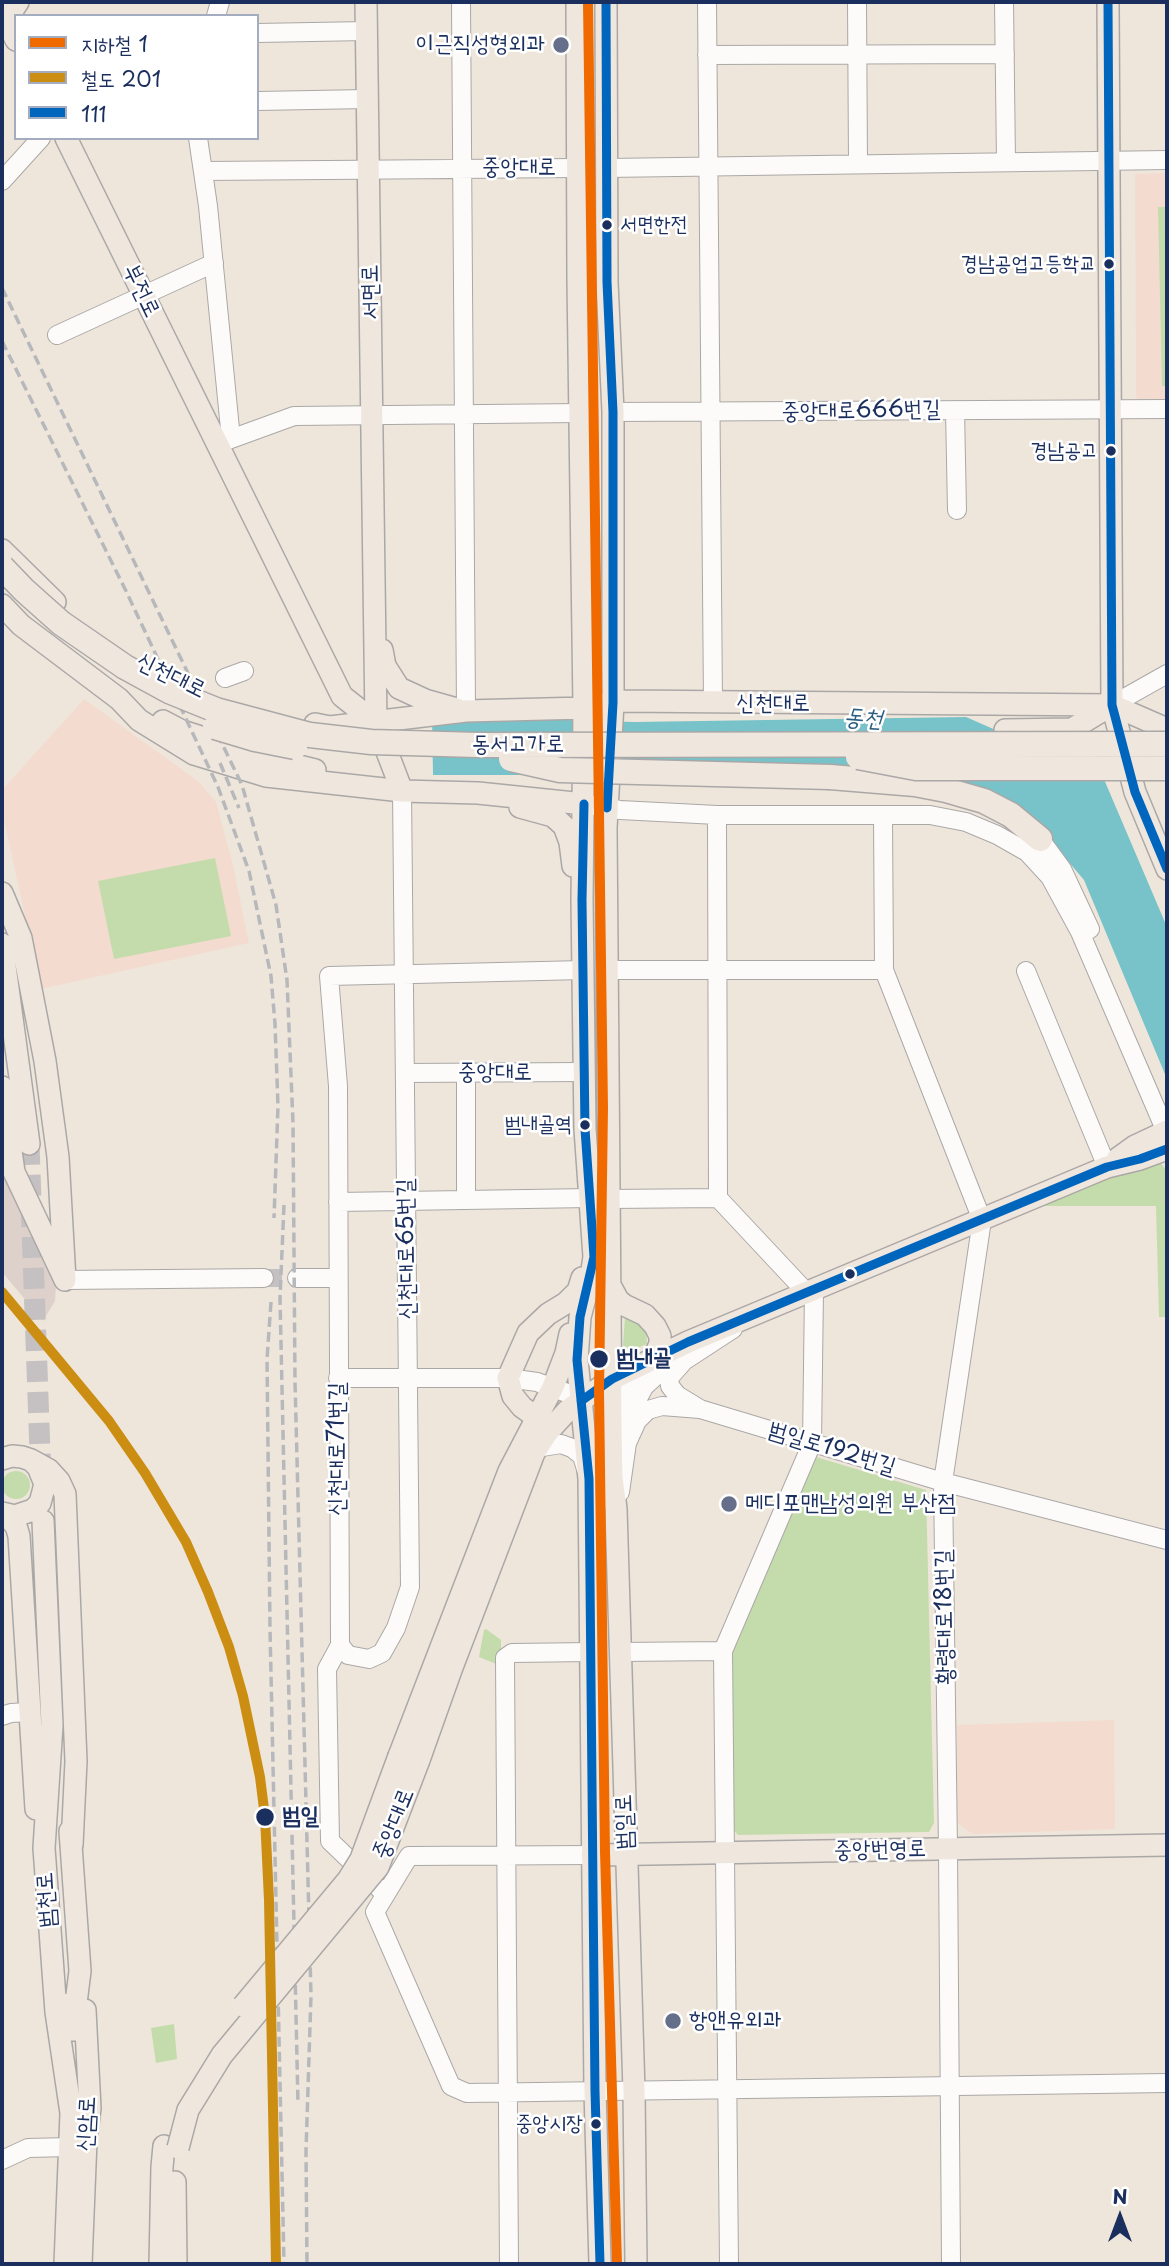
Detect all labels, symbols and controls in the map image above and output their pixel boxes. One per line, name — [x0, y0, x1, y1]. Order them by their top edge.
legend — [14, 14, 259, 140]
text: 지하철 1 — [81, 27, 148, 59]
place label: 이근직성형외과 — [415, 31, 545, 59]
marker: 이근직성형외과 — [551, 35, 571, 55]
text: 철도 201 — [81, 62, 161, 94]
text: 111 — [81, 97, 107, 129]
street label: 중앙대로 — [482, 154, 556, 182]
place label: 서면한전 — [620, 212, 688, 238]
marker: 서면한전 — [600, 218, 614, 232]
place label: 경남공업고등학교 — [961, 251, 1096, 277]
marker: 경남공업고등학교 — [1102, 257, 1116, 271]
street label: 부전로 — [116, 260, 166, 322]
street label: 서면로 — [357, 264, 385, 320]
street label: 중앙대로666번길 — [781, 396, 941, 426]
place label: 경남공고 — [1030, 438, 1098, 464]
marker: 경남공고 — [1104, 444, 1118, 458]
street label: 신천대로 — [132, 647, 210, 705]
street label: 신천대로 — [736, 690, 810, 718]
water label: 동천 — [843, 703, 883, 735]
street label: 동서고가로 — [472, 731, 564, 759]
street label: 중앙대로 — [458, 1059, 532, 1087]
place label: 범내골역 — [504, 1112, 572, 1138]
marker: 범내골역 — [578, 1118, 592, 1132]
street label: 신천대로65번길 — [392, 1178, 422, 1320]
unlabelled marker — [843, 1267, 857, 1281]
place label: 범내골 — [616, 1345, 672, 1373]
marker: 범내골 — [588, 1348, 610, 1370]
street label: 신천대로71번길 — [324, 1382, 352, 1516]
street label: 범일로192번길 — [765, 1417, 899, 1481]
place label: 메디포맨남성의원 부산점 — [745, 1490, 956, 1518]
marker: 메디포맨남성의원 부산점 — [719, 1494, 739, 1514]
street label: 황령대로18번길 — [930, 1549, 960, 1685]
street label: 중앙대로 — [367, 1785, 421, 1863]
street label: 범일로 — [610, 1794, 640, 1850]
place label: 범일 — [282, 1803, 319, 1831]
marker: 범일 — [254, 1806, 276, 1828]
street label: 중앙번영로 — [833, 1835, 927, 1865]
street label: 범천로 — [31, 1871, 63, 1929]
place label: 항앤유외과 — [689, 2007, 782, 2035]
marker: 항앤유외과 — [663, 2011, 683, 2031]
street label: 신암로 — [72, 2096, 102, 2152]
place label: 중앙시장 — [515, 2111, 583, 2137]
marker: 중앙시장 — [589, 2117, 603, 2131]
north arrow — [1085, 2182, 1155, 2252]
text: N — [1112, 2182, 1128, 2210]

